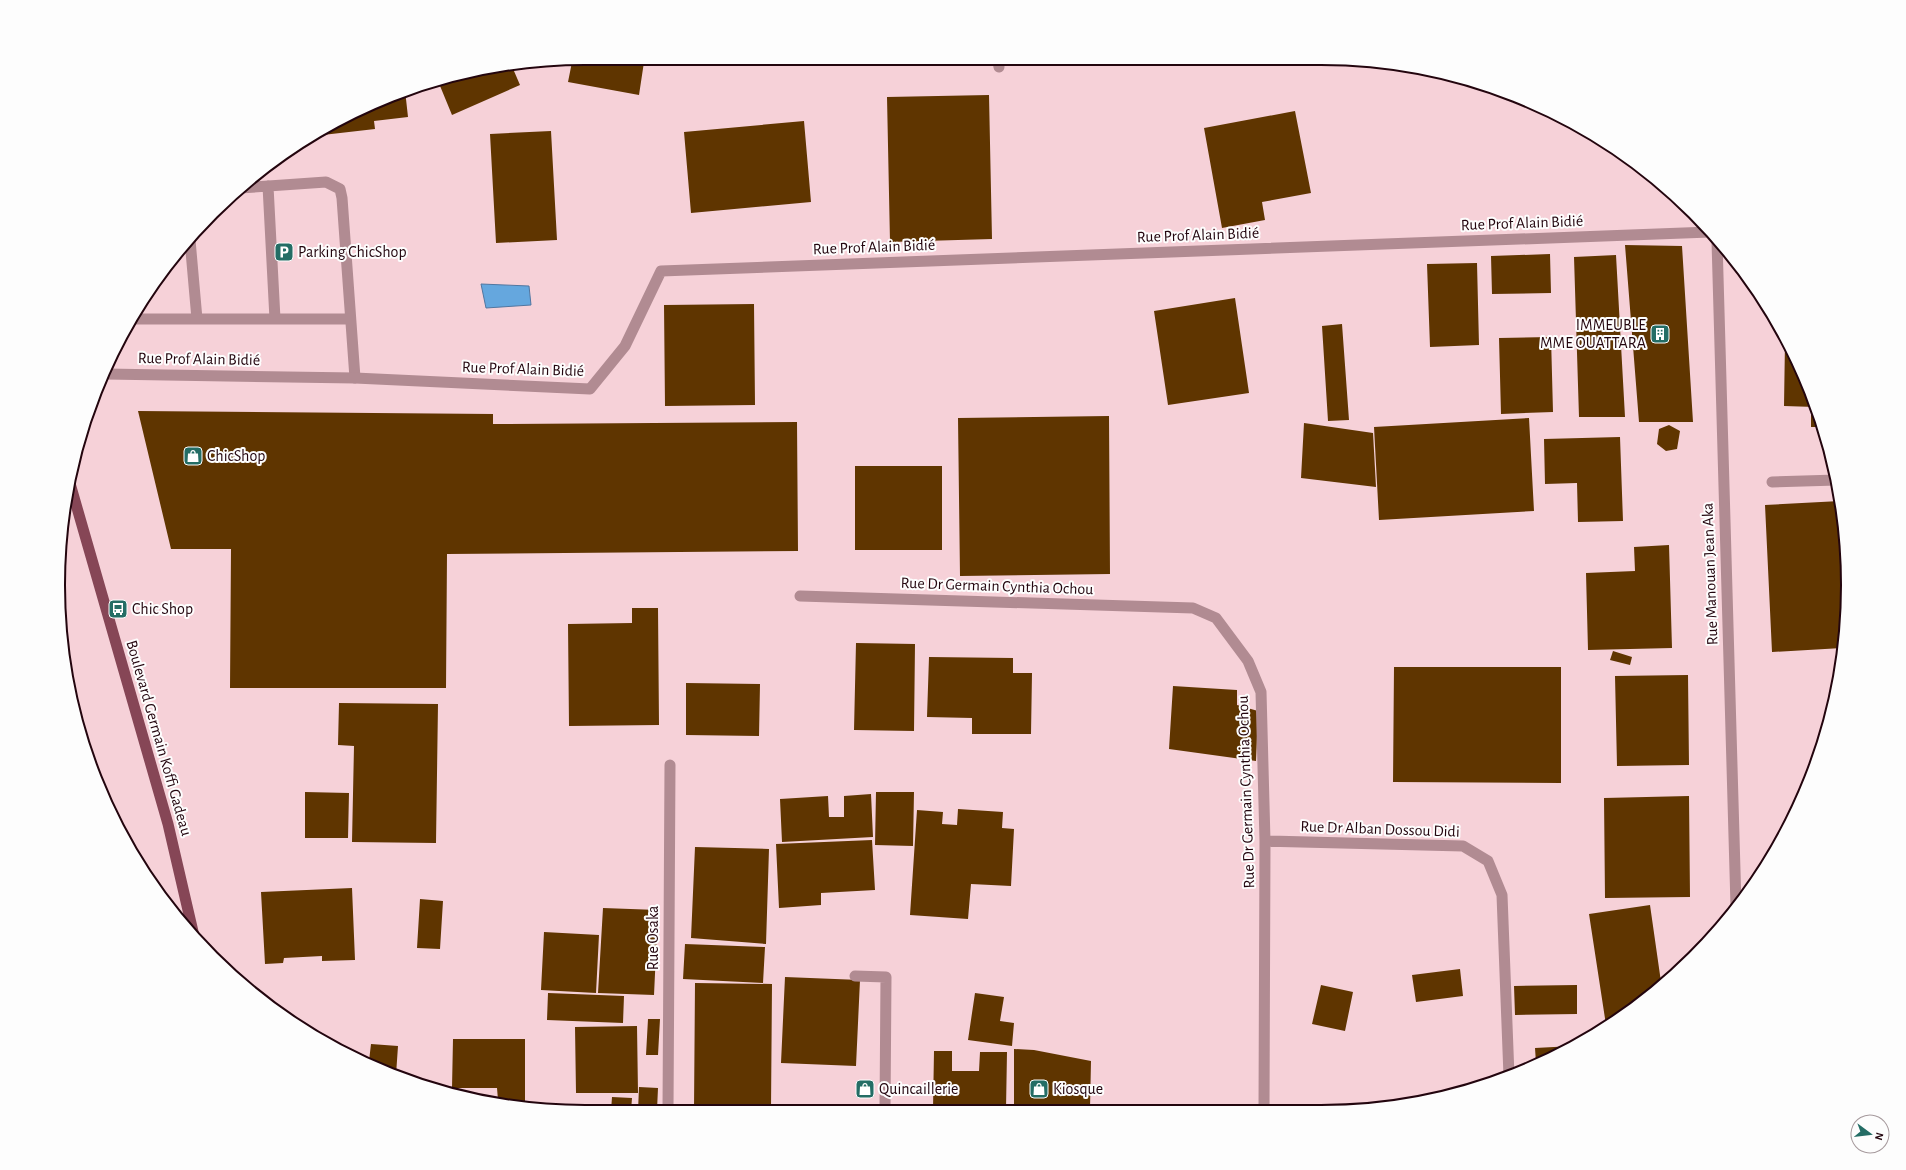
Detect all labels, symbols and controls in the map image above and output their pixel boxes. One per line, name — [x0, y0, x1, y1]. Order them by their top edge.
street label: Rue Prof Alain Bidié — [1461, 213, 1583, 233]
street label: Rue Prof Alain Bidié — [1137, 225, 1259, 245]
street label: Rue Prof Alain Bidié — [813, 237, 935, 257]
parking icon: Parking ChicShop — [273, 241, 295, 263]
place label: Parking ChicShop — [298, 244, 407, 260]
place label: IMMEUBLE MME OUATTARA — [1540, 317, 1646, 351]
building icon: IMMEUBLE MME OUATTARA — [1649, 323, 1671, 345]
street label: Rue Prof Alain Bidié — [138, 350, 260, 368]
street label: Rue Prof Alain Bidié — [462, 359, 584, 379]
shop icon: ChicShop — [182, 445, 204, 467]
place label: ChicShop — [207, 448, 265, 464]
street label: Rue Manouan Jean Aka — [1700, 502, 1720, 646]
street label: Rue Dr Germain Cynthia Ochou — [900, 575, 1094, 598]
bus stop icon: Chic Shop — [107, 598, 129, 620]
place label: Chic Shop — [132, 601, 193, 617]
street label: Boulevard Germain Koffi Gadeau — [123, 638, 195, 838]
street label: Rue Dr Germain Cynthia Ochou — [1235, 695, 1258, 889]
street label: Rue Dr Alban Dossou Didi — [1300, 818, 1460, 840]
street label: Rue Osaka — [645, 906, 661, 970]
shop icon: Quincaillerie — [854, 1078, 876, 1100]
shop icon: Kiosque — [1028, 1078, 1050, 1100]
place label: Quincaillerie — [879, 1081, 958, 1098]
place label: Kiosque — [1053, 1081, 1103, 1097]
north arrow — [1850, 1114, 1890, 1154]
text: N — [1873, 1131, 1885, 1142]

